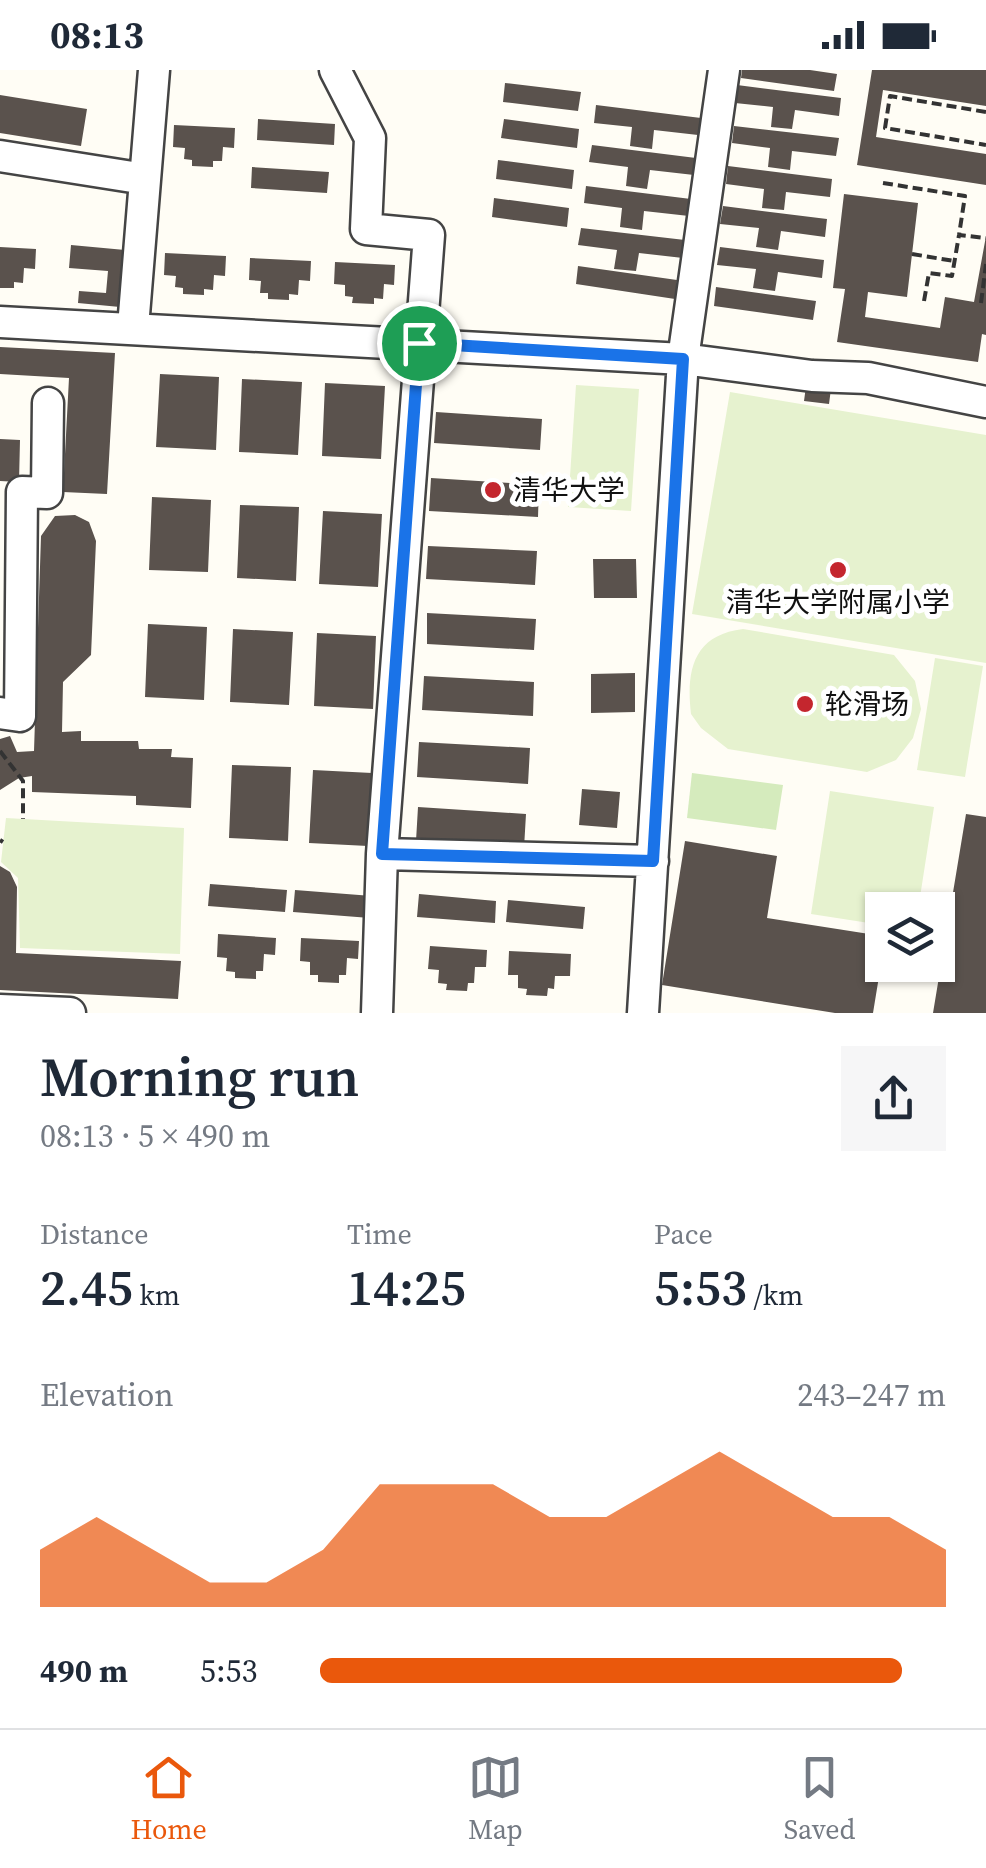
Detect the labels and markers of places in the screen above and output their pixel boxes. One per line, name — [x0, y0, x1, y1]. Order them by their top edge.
pin — [377, 301, 462, 386]
place label: 清华大学 — [513, 471, 625, 509]
marker: 清华大学 — [482, 479, 504, 501]
marker: 清华大学附属小学 — [827, 559, 849, 581]
place label: 清华大学附属小学 — [726, 583, 950, 621]
place label: 轮滑场 — [825, 685, 909, 723]
marker: 轮滑场 — [794, 693, 816, 715]

